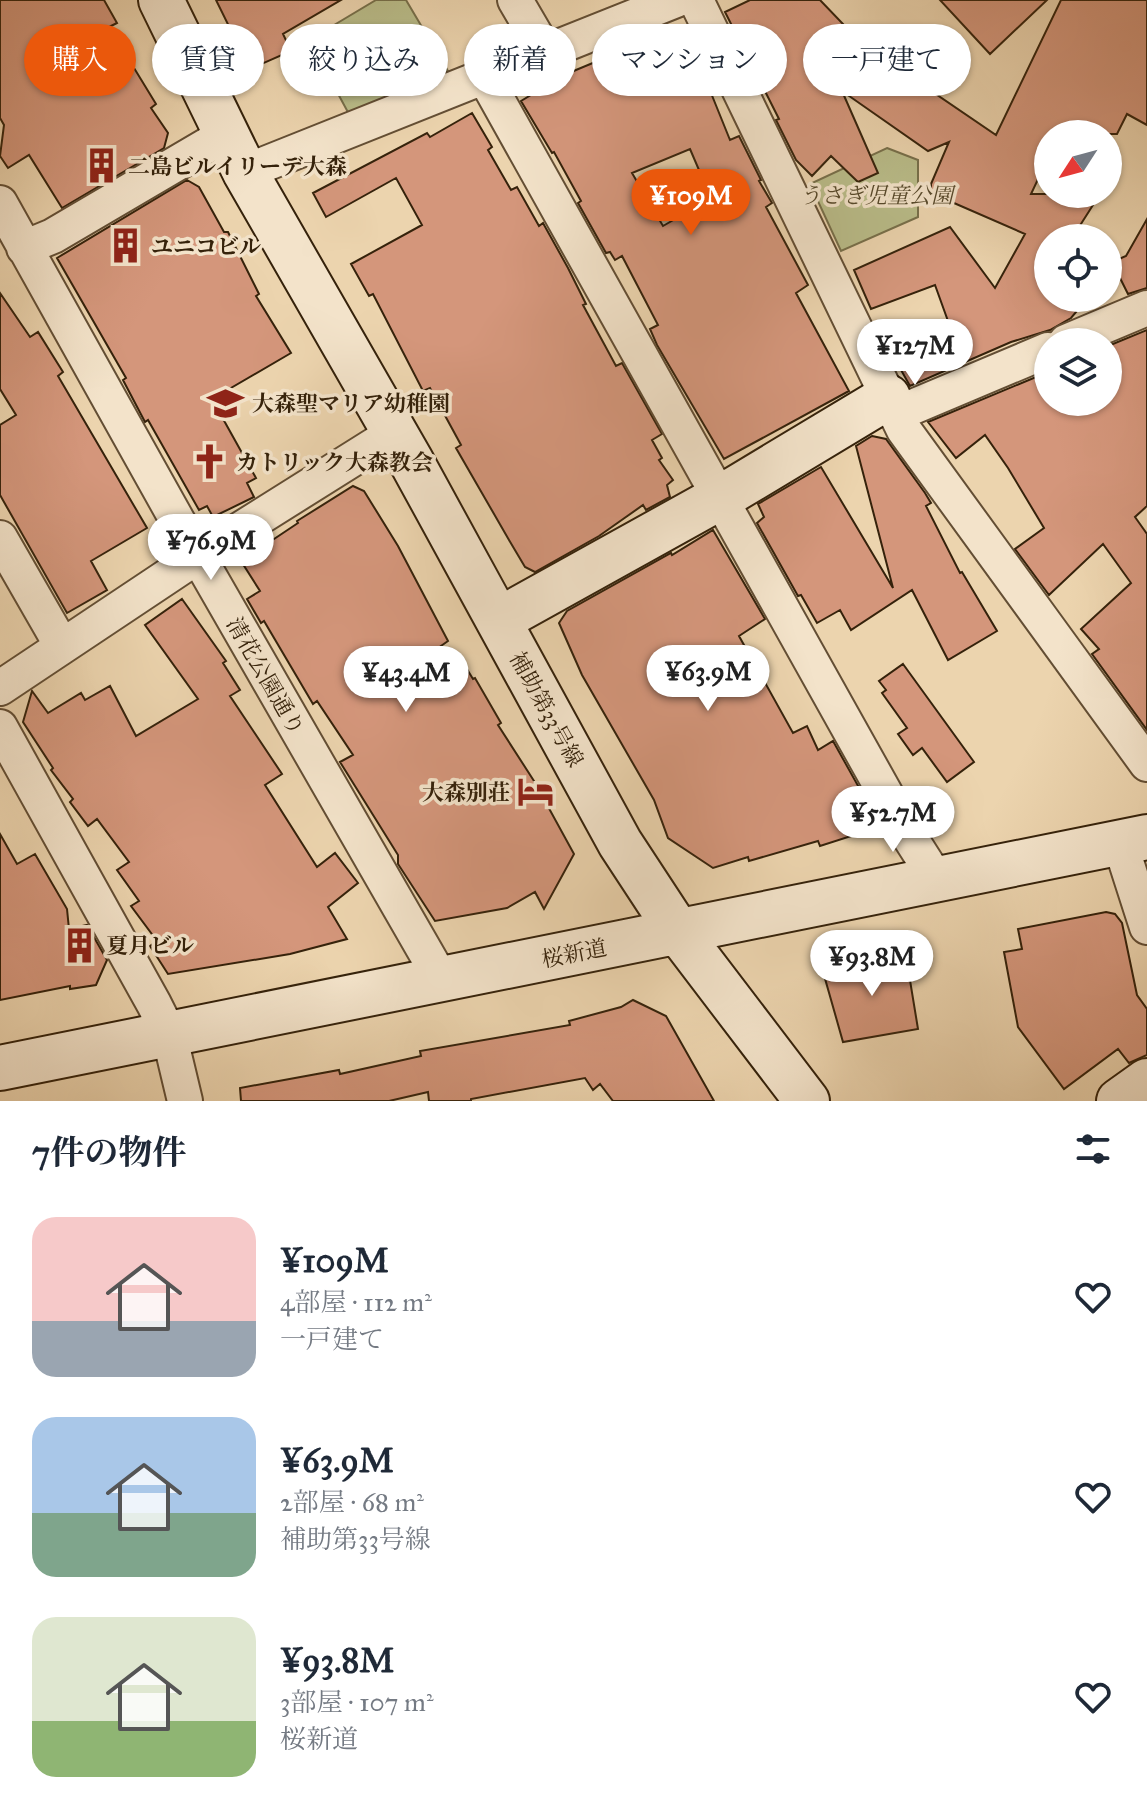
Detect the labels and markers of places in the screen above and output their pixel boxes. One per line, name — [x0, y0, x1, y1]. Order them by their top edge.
building icon: 二島ビルイリーデ大森 — [83, 147, 121, 185]
place label: 二島ビルイリーデ大森 — [128, 153, 347, 180]
pin: ¥109M — [635, 169, 747, 237]
building icon: ユニコビル — [106, 227, 144, 265]
place label: ユニコビル — [151, 233, 261, 260]
pin: ¥127M — [859, 319, 971, 387]
school or university icon: 大森聖マリア幼稚園 — [207, 384, 245, 422]
place label: 大森聖マリア幼稚園 — [252, 390, 450, 417]
church icon: カトリック大森教会 — [191, 443, 229, 481]
place label: カトリック大森教会 — [236, 449, 433, 476]
pin: ¥76.9M — [146, 514, 276, 582]
pin: ¥63.9M — [643, 645, 773, 713]
pin: ¥43.4M — [341, 646, 471, 714]
hotel icon: 大森別荘 — [517, 773, 555, 811]
place label: 大森別荘 — [422, 779, 510, 806]
pin: ¥52.7M — [828, 786, 958, 854]
building icon: 夏月ビル — [61, 926, 99, 964]
pin: ¥93.8M — [807, 930, 937, 998]
place label: 夏月ビル — [106, 932, 194, 959]

